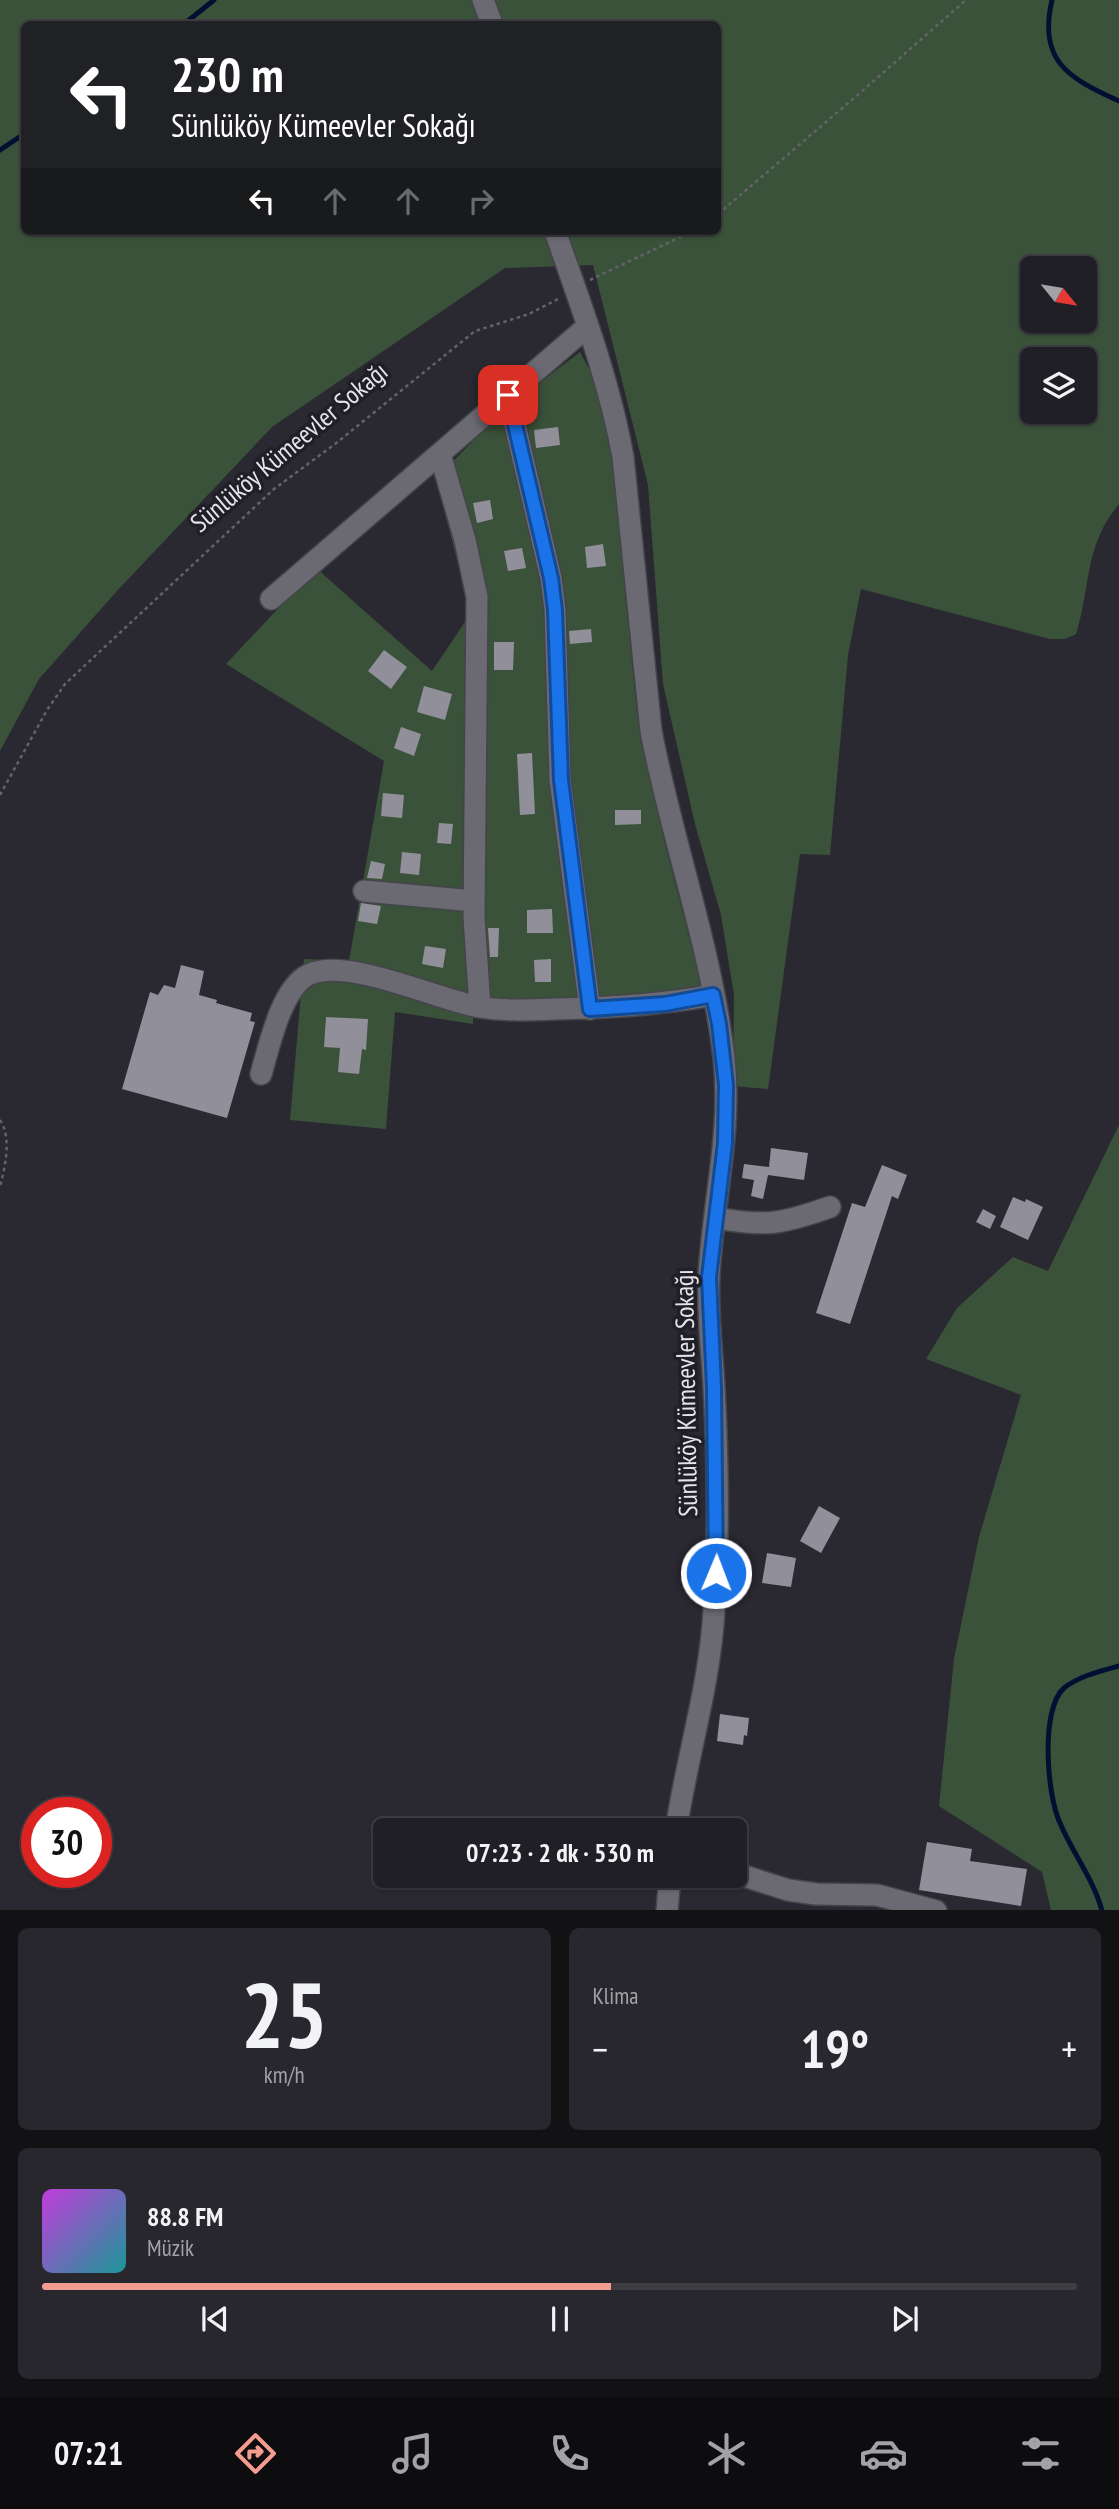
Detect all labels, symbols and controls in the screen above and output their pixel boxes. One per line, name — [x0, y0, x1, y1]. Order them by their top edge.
text: 230 m — [171, 42, 284, 106]
icon: left — [56, 49, 147, 140]
text: Sünlüköy Kümeevler Sokağı — [171, 104, 476, 146]
icon: left — [243, 182, 281, 220]
icon: ahead — [316, 182, 354, 220]
icon: ahead — [389, 182, 427, 220]
icon: right — [462, 182, 500, 220]
north arrow — [1020, 256, 1097, 332]
map controls — [1020, 256, 1097, 424]
button: layers — [1020, 347, 1097, 424]
street label: Sünlüköy Kümeevler Sokağı — [183, 354, 394, 539]
pin — [478, 365, 538, 425]
icon: arrive — [489, 376, 527, 414]
street label: Sünlüköy Kümeevler Sokağı — [667, 1269, 704, 1517]
position arrow — [679, 1536, 753, 1610]
speed limit sign: 30 — [21, 1797, 112, 1888]
text: 07:23 · 2 dk · 530 m — [466, 1836, 654, 1869]
text: 25 — [241, 1955, 328, 2073]
text: Klima — [593, 1981, 638, 2010]
text: 19° — [800, 2015, 869, 2082]
text: − — [593, 2024, 608, 2073]
text: + — [1061, 2024, 1077, 2073]
text: km/h — [264, 2060, 305, 2089]
text: 88.8 FM — [147, 2200, 223, 2233]
text: Müzik — [147, 2233, 194, 2262]
icon: previous — [196, 2300, 234, 2338]
icon: pause — [541, 2300, 579, 2338]
icon: next — [886, 2300, 924, 2338]
icon: directions — [231, 2429, 280, 2478]
icon: music — [388, 2429, 437, 2478]
icon: phone — [545, 2429, 594, 2478]
icon: climate — [702, 2429, 751, 2478]
icon: car — [859, 2429, 908, 2478]
icon: filters — [1016, 2429, 1065, 2478]
text: 07:21 — [54, 2432, 123, 2474]

